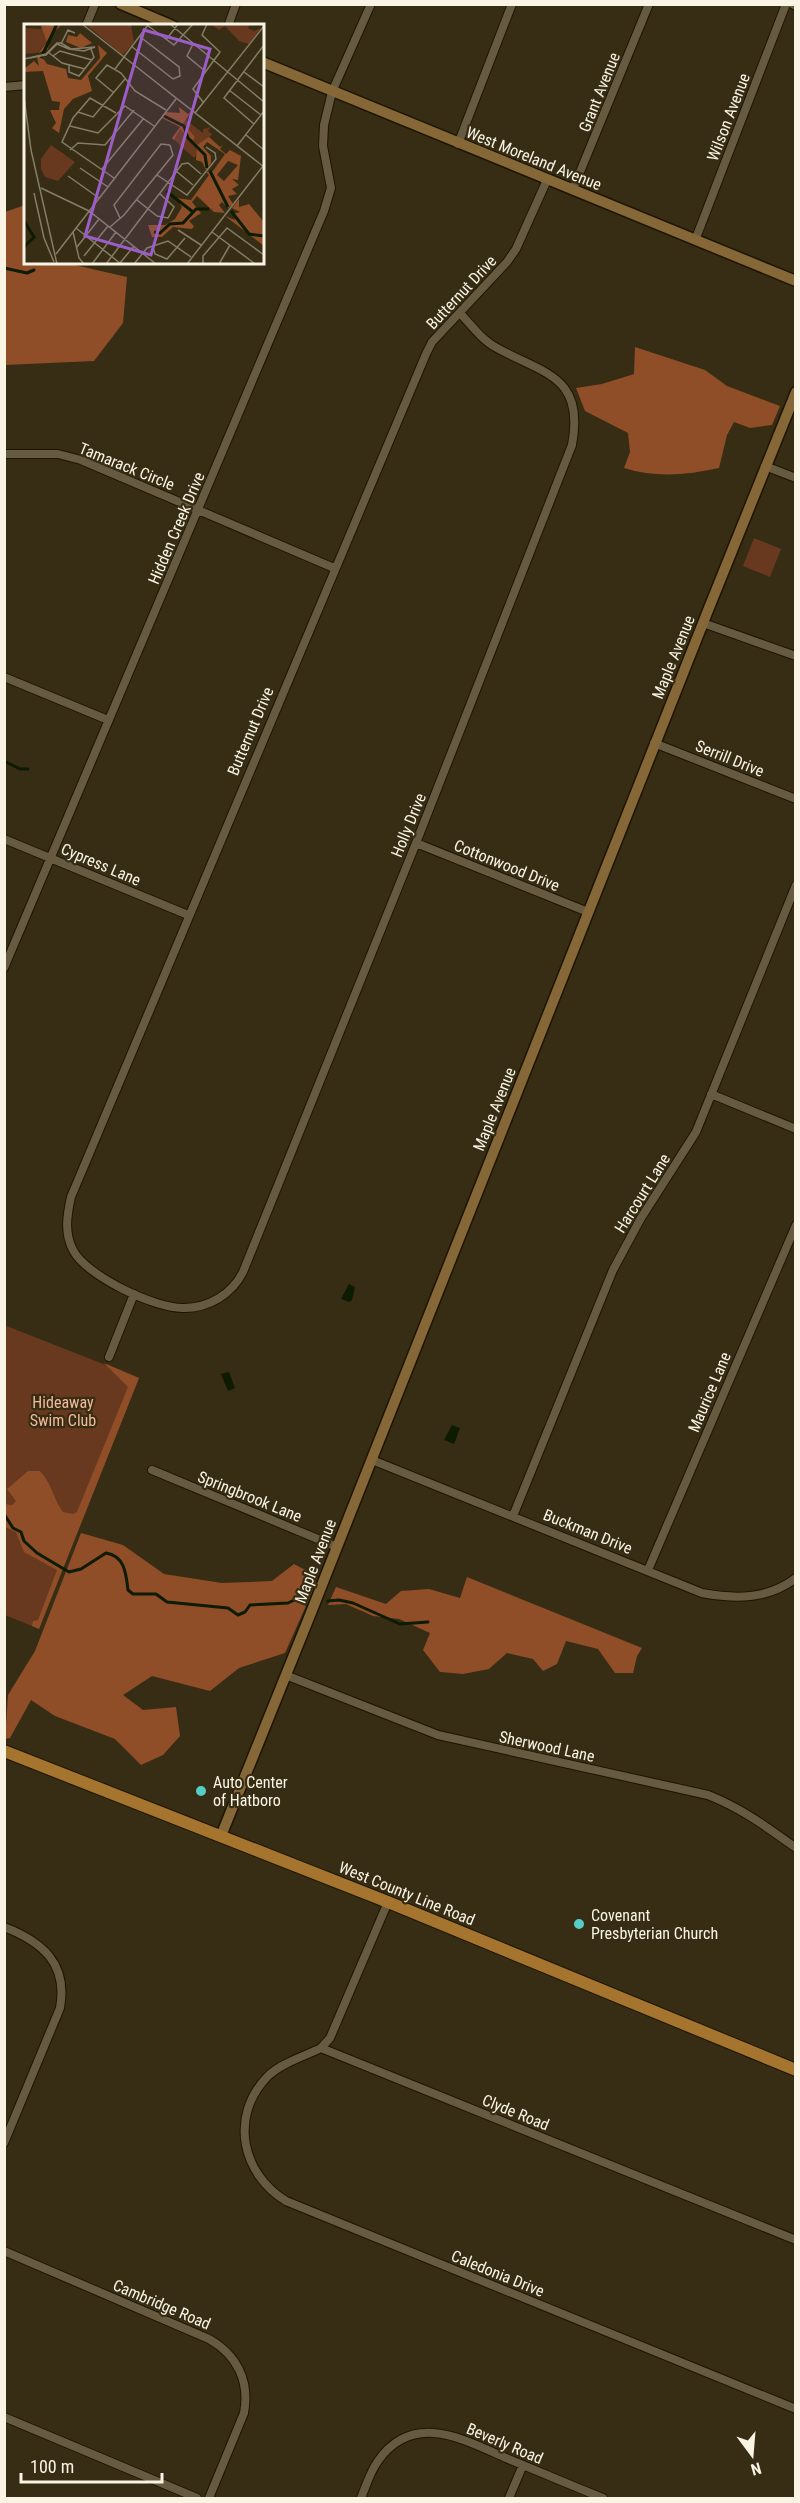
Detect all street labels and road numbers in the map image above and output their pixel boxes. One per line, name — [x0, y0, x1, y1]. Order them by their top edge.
street label: Grant Avenue — [575, 50, 624, 135]
street label: Wilson Avenue — [703, 71, 754, 164]
street label: West Moreland Avenue — [463, 123, 604, 194]
street label: Butternut Drive — [422, 251, 500, 333]
street label: Tamarack Circle — [76, 439, 177, 494]
street label: Hidden Creek Drive — [144, 469, 209, 587]
street label: Maple Avenue — [648, 613, 699, 702]
street label: Butternut Drive — [223, 684, 278, 778]
street label: Serrill Drive — [693, 736, 767, 781]
street label: Holly Drive — [387, 790, 430, 860]
street label: Cottonwood Drive — [451, 836, 562, 895]
street label: Cypress Lane — [58, 839, 143, 890]
street label: Maple Avenue — [469, 1065, 520, 1154]
street label: Harcourt Lane — [611, 1150, 674, 1236]
street label: Maurice Lane — [684, 1349, 735, 1435]
street label: Springbrook Lane — [195, 1467, 305, 1526]
street label: Buckman Drive — [541, 1505, 635, 1558]
street label: Maple Avenue — [291, 1516, 340, 1606]
street label: Sherwood Lane — [497, 1727, 596, 1766]
street label: West County Line Road — [336, 1857, 478, 1929]
street label: Clyde Road — [480, 2090, 552, 2134]
street label: Caledonia Drive — [449, 2246, 547, 2301]
street label: Cambridge Road — [110, 2275, 214, 2334]
street label: Beverly Road — [464, 2419, 546, 2468]

